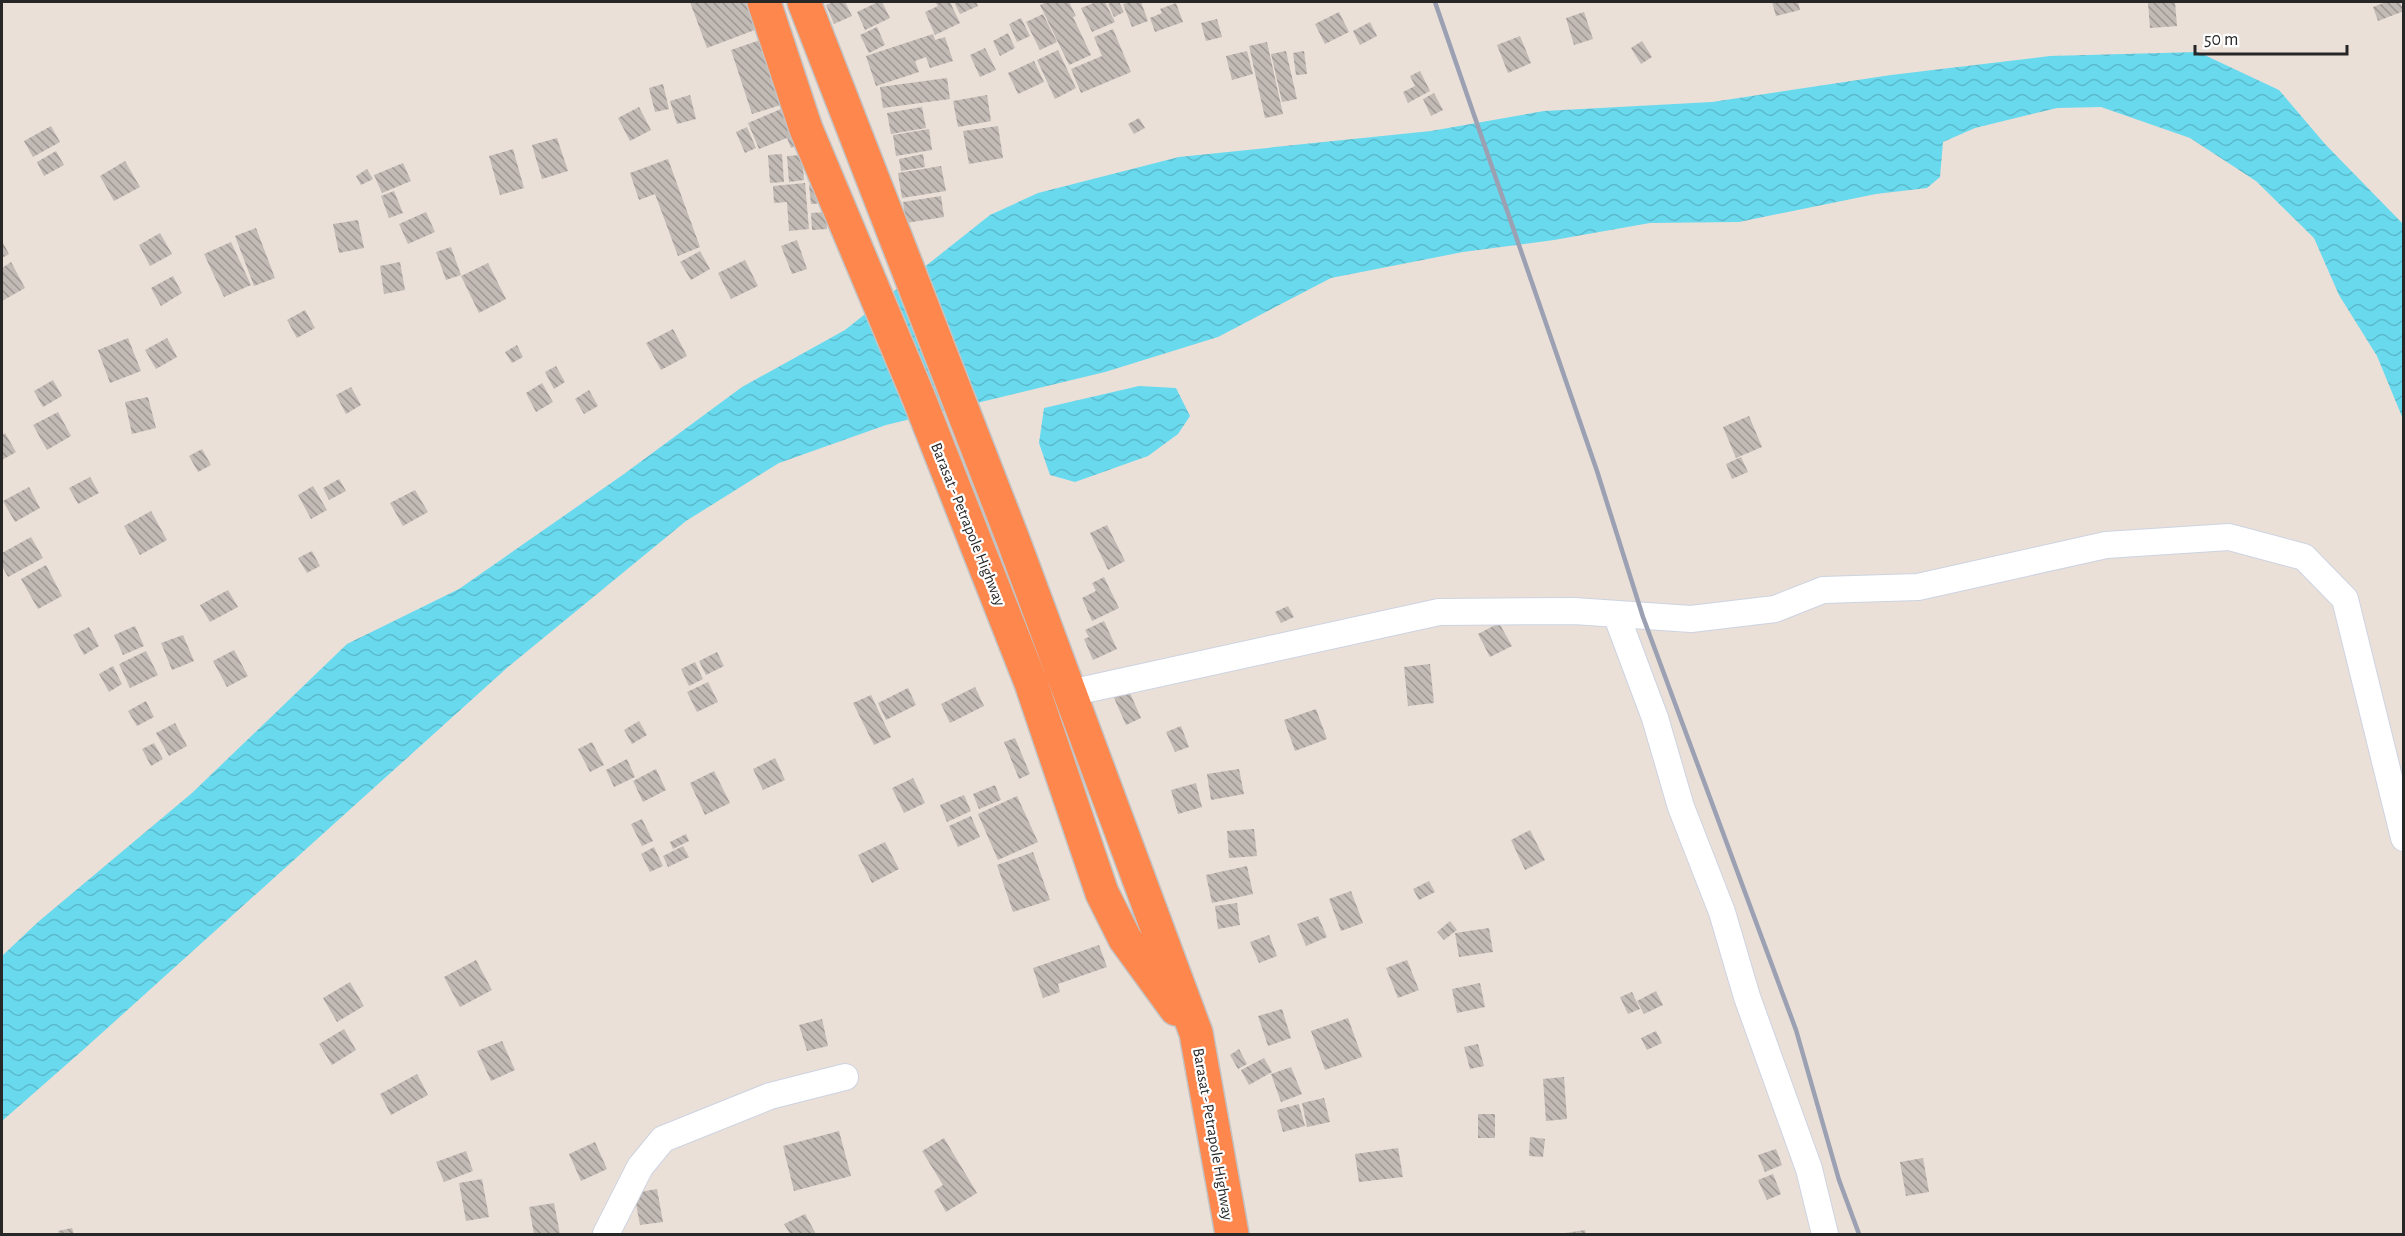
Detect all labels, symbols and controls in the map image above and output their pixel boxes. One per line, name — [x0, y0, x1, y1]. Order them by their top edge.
scale bar — [2195, 18, 2346, 56]
text: 50 m — [2204, 31, 2238, 49]
street label: Barasat - Petrapole Highway — [927, 440, 1008, 609]
street label: Barasat - Petrapole Highway — [1189, 1047, 1236, 1222]

